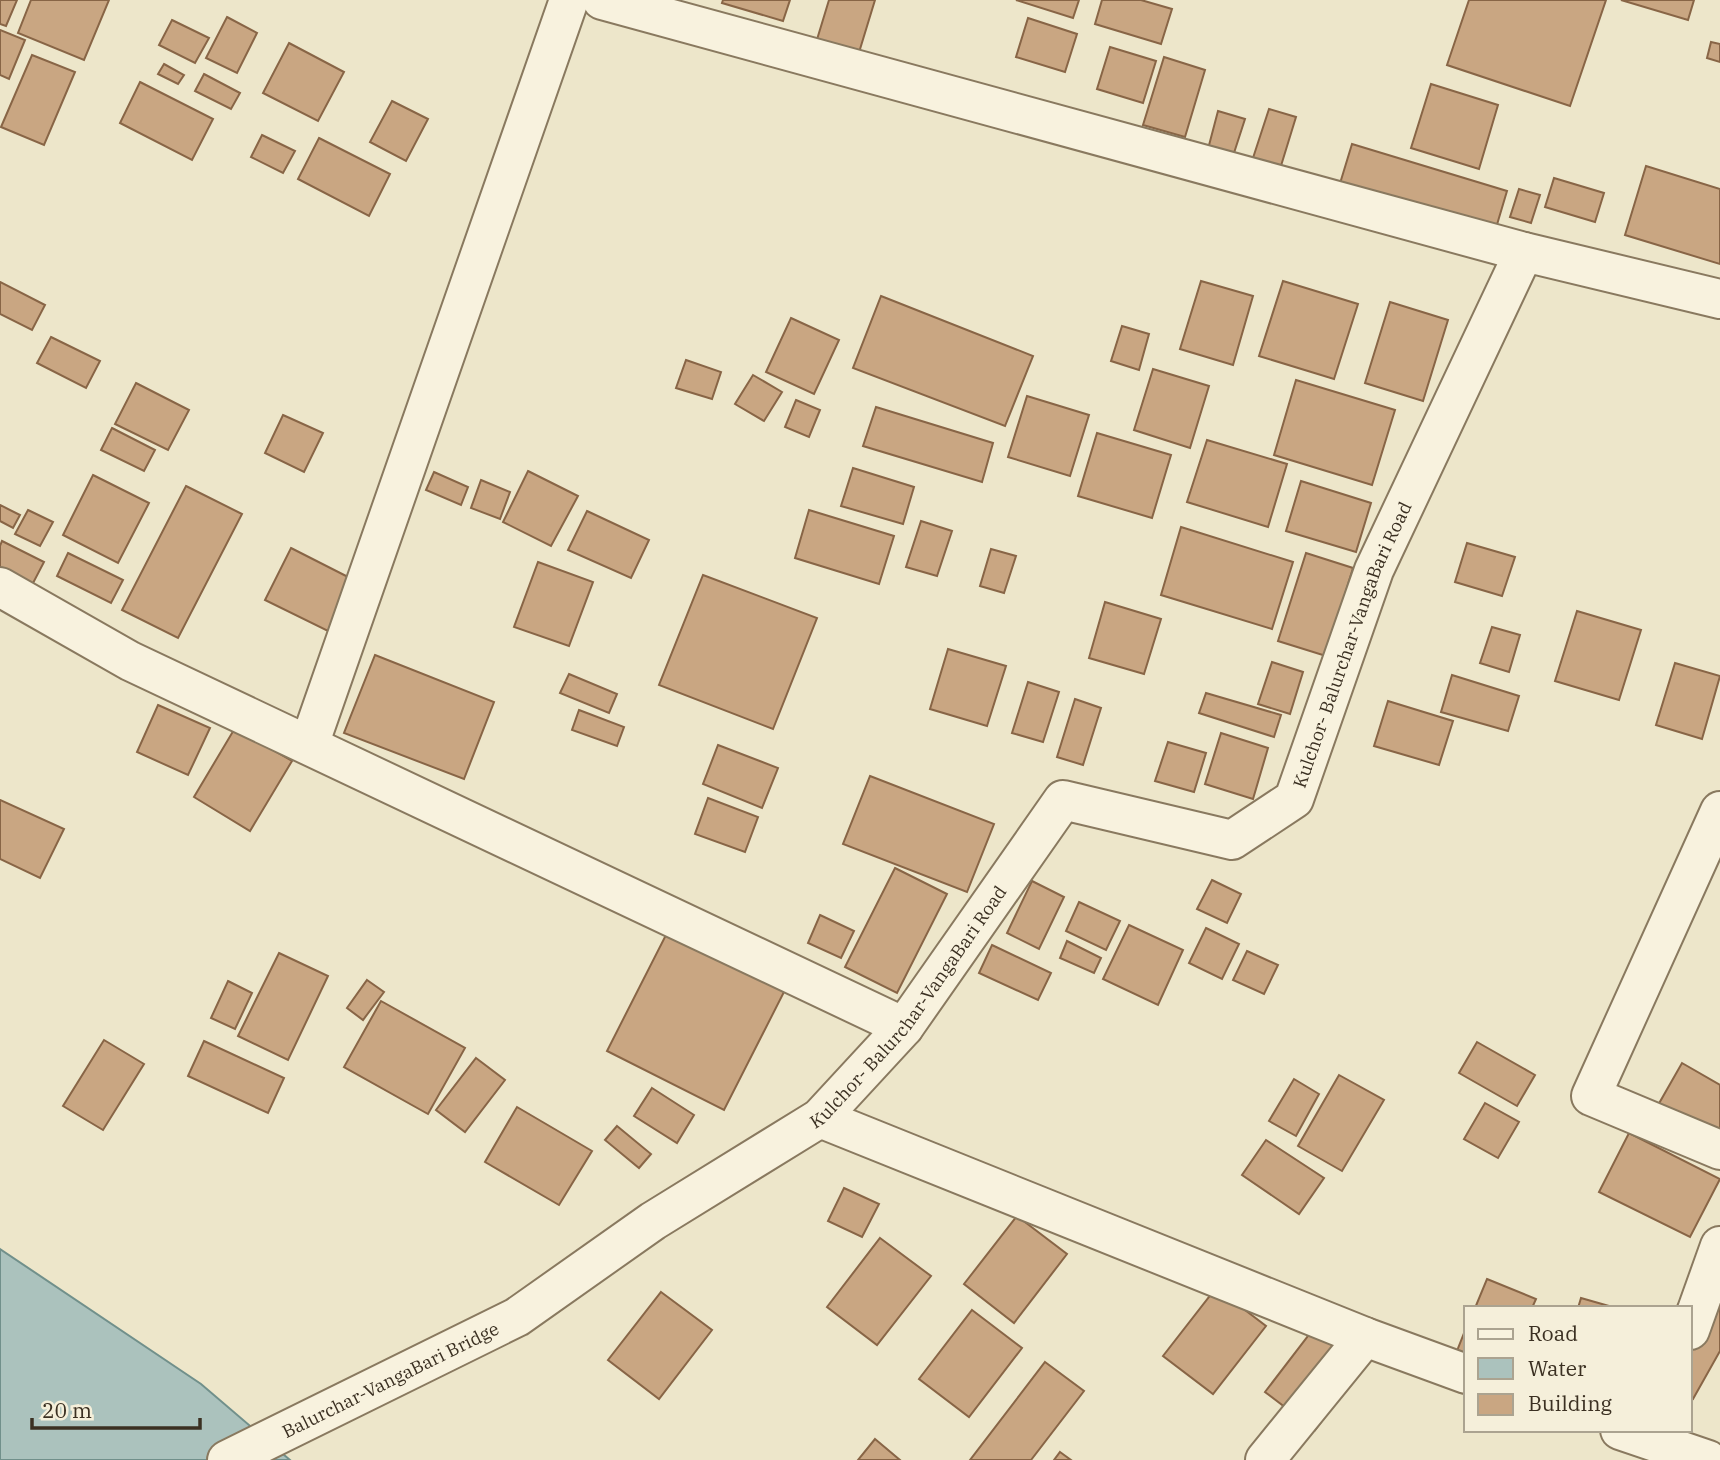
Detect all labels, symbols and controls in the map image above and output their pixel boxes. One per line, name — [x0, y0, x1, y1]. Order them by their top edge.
street label: Kulchor- Balurchar-VangaBari Road — [1287, 498, 1416, 791]
street label: Kulchor- Balurchar-VangaBari Road — [805, 881, 1011, 1133]
legend — [1464, 1306, 1692, 1432]
street label: Balurchar-VangaBari Bridge — [278, 1316, 502, 1443]
text: Road — [1528, 1319, 1578, 1347]
text: Water — [1528, 1354, 1587, 1382]
scale bar — [32, 1386, 200, 1430]
text: Building — [1528, 1389, 1613, 1417]
text: 20 m — [42, 1396, 92, 1424]

